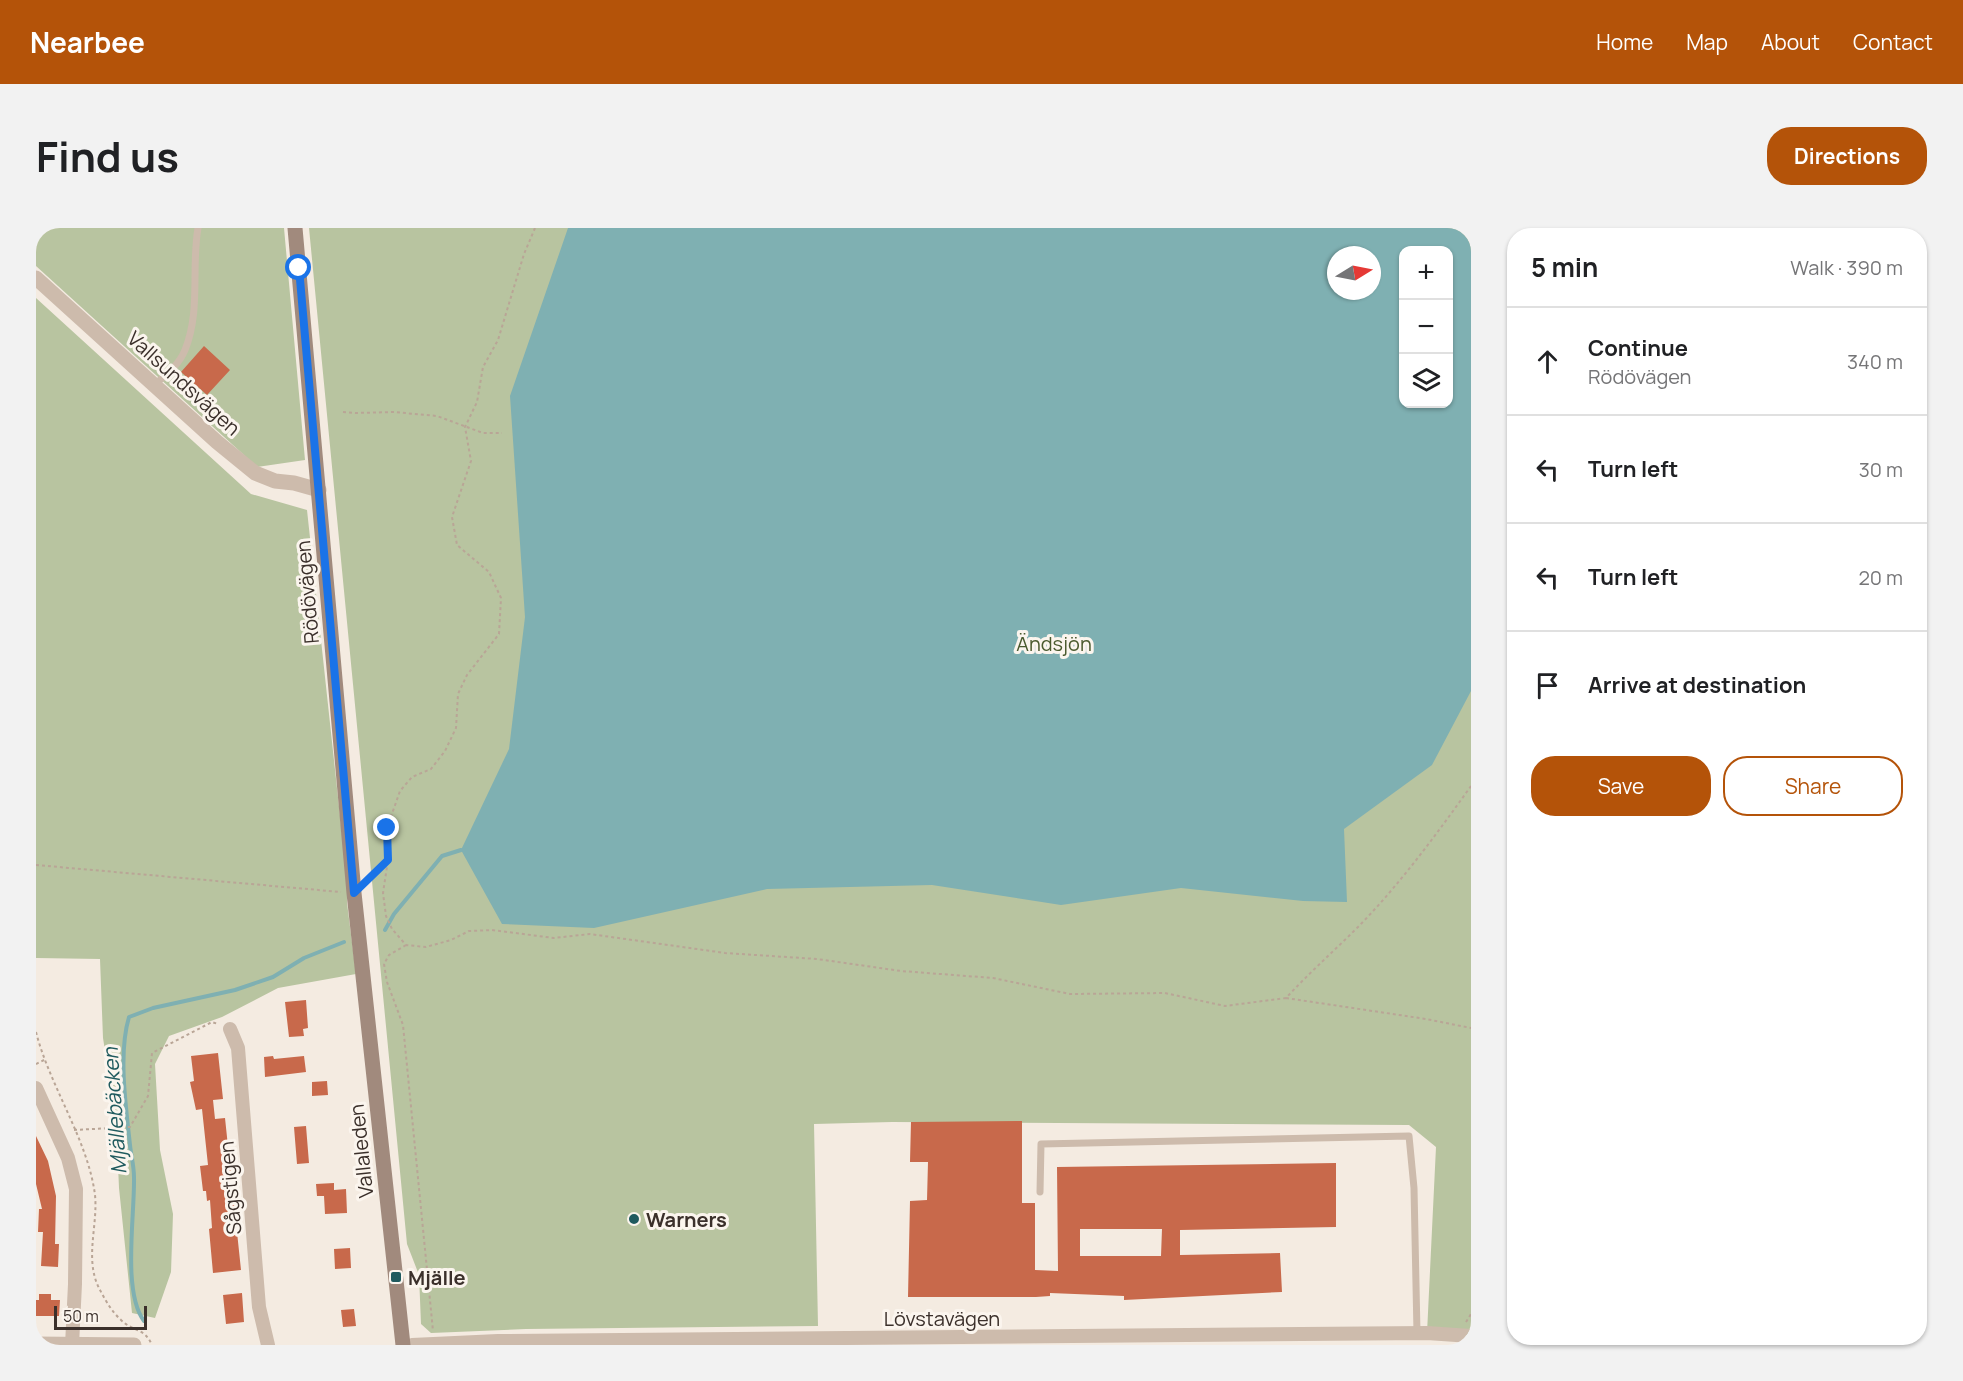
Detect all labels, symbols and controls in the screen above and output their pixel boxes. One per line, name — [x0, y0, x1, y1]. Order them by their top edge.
text: Nearbee — [30, 23, 145, 61]
text: Home — [1596, 28, 1653, 56]
text: Map — [1686, 28, 1728, 56]
text: About — [1761, 28, 1820, 56]
text: Contact — [1853, 28, 1933, 56]
text: Find us — [36, 127, 179, 185]
button: Directions — [1767, 127, 1927, 185]
north arrow — [1327, 246, 1381, 300]
map controls — [1399, 246, 1453, 408]
button: + — [1399, 246, 1453, 300]
text: 5 min — [1531, 249, 1598, 285]
route start — [285, 254, 311, 280]
text: Walk · 390 m — [1790, 254, 1903, 281]
button: − — [1399, 300, 1453, 354]
street label: Vallsundsvägen — [122, 325, 246, 441]
text: Continue — [1588, 333, 1688, 363]
icon: ahead — [1531, 345, 1564, 378]
text: 340 m — [1847, 348, 1903, 375]
button: layers — [1399, 354, 1453, 408]
text: Rödövägen — [1588, 363, 1692, 390]
icon: left — [1531, 453, 1564, 486]
text: Turn left — [1588, 454, 1678, 484]
text: 30 m — [1859, 456, 1903, 483]
street label: Rödövägen — [289, 539, 325, 645]
icon: left — [1531, 561, 1564, 594]
text: Turn left — [1588, 562, 1678, 592]
text: 20 m — [1858, 564, 1903, 591]
park label: Ändsjön — [1016, 630, 1092, 657]
icon: arrive — [1531, 669, 1564, 702]
text: Arrive at destination — [1588, 670, 1806, 700]
button: Save — [1531, 756, 1711, 816]
button: Share — [1723, 756, 1903, 816]
route end — [373, 814, 399, 840]
water label: Mjällebäcken — [95, 1045, 132, 1175]
street label: Vallaleden — [343, 1103, 379, 1199]
street label: Sågstigen — [212, 1140, 248, 1236]
place label: Warners — [646, 1206, 727, 1233]
marker: Warners — [627, 1212, 641, 1226]
place label: Mjälle — [408, 1264, 466, 1291]
marker: Mjälle — [389, 1270, 403, 1284]
scale bar — [54, 1303, 147, 1330]
text: 50 m — [63, 1305, 99, 1327]
street label: Lövstavägen — [884, 1305, 1000, 1332]

